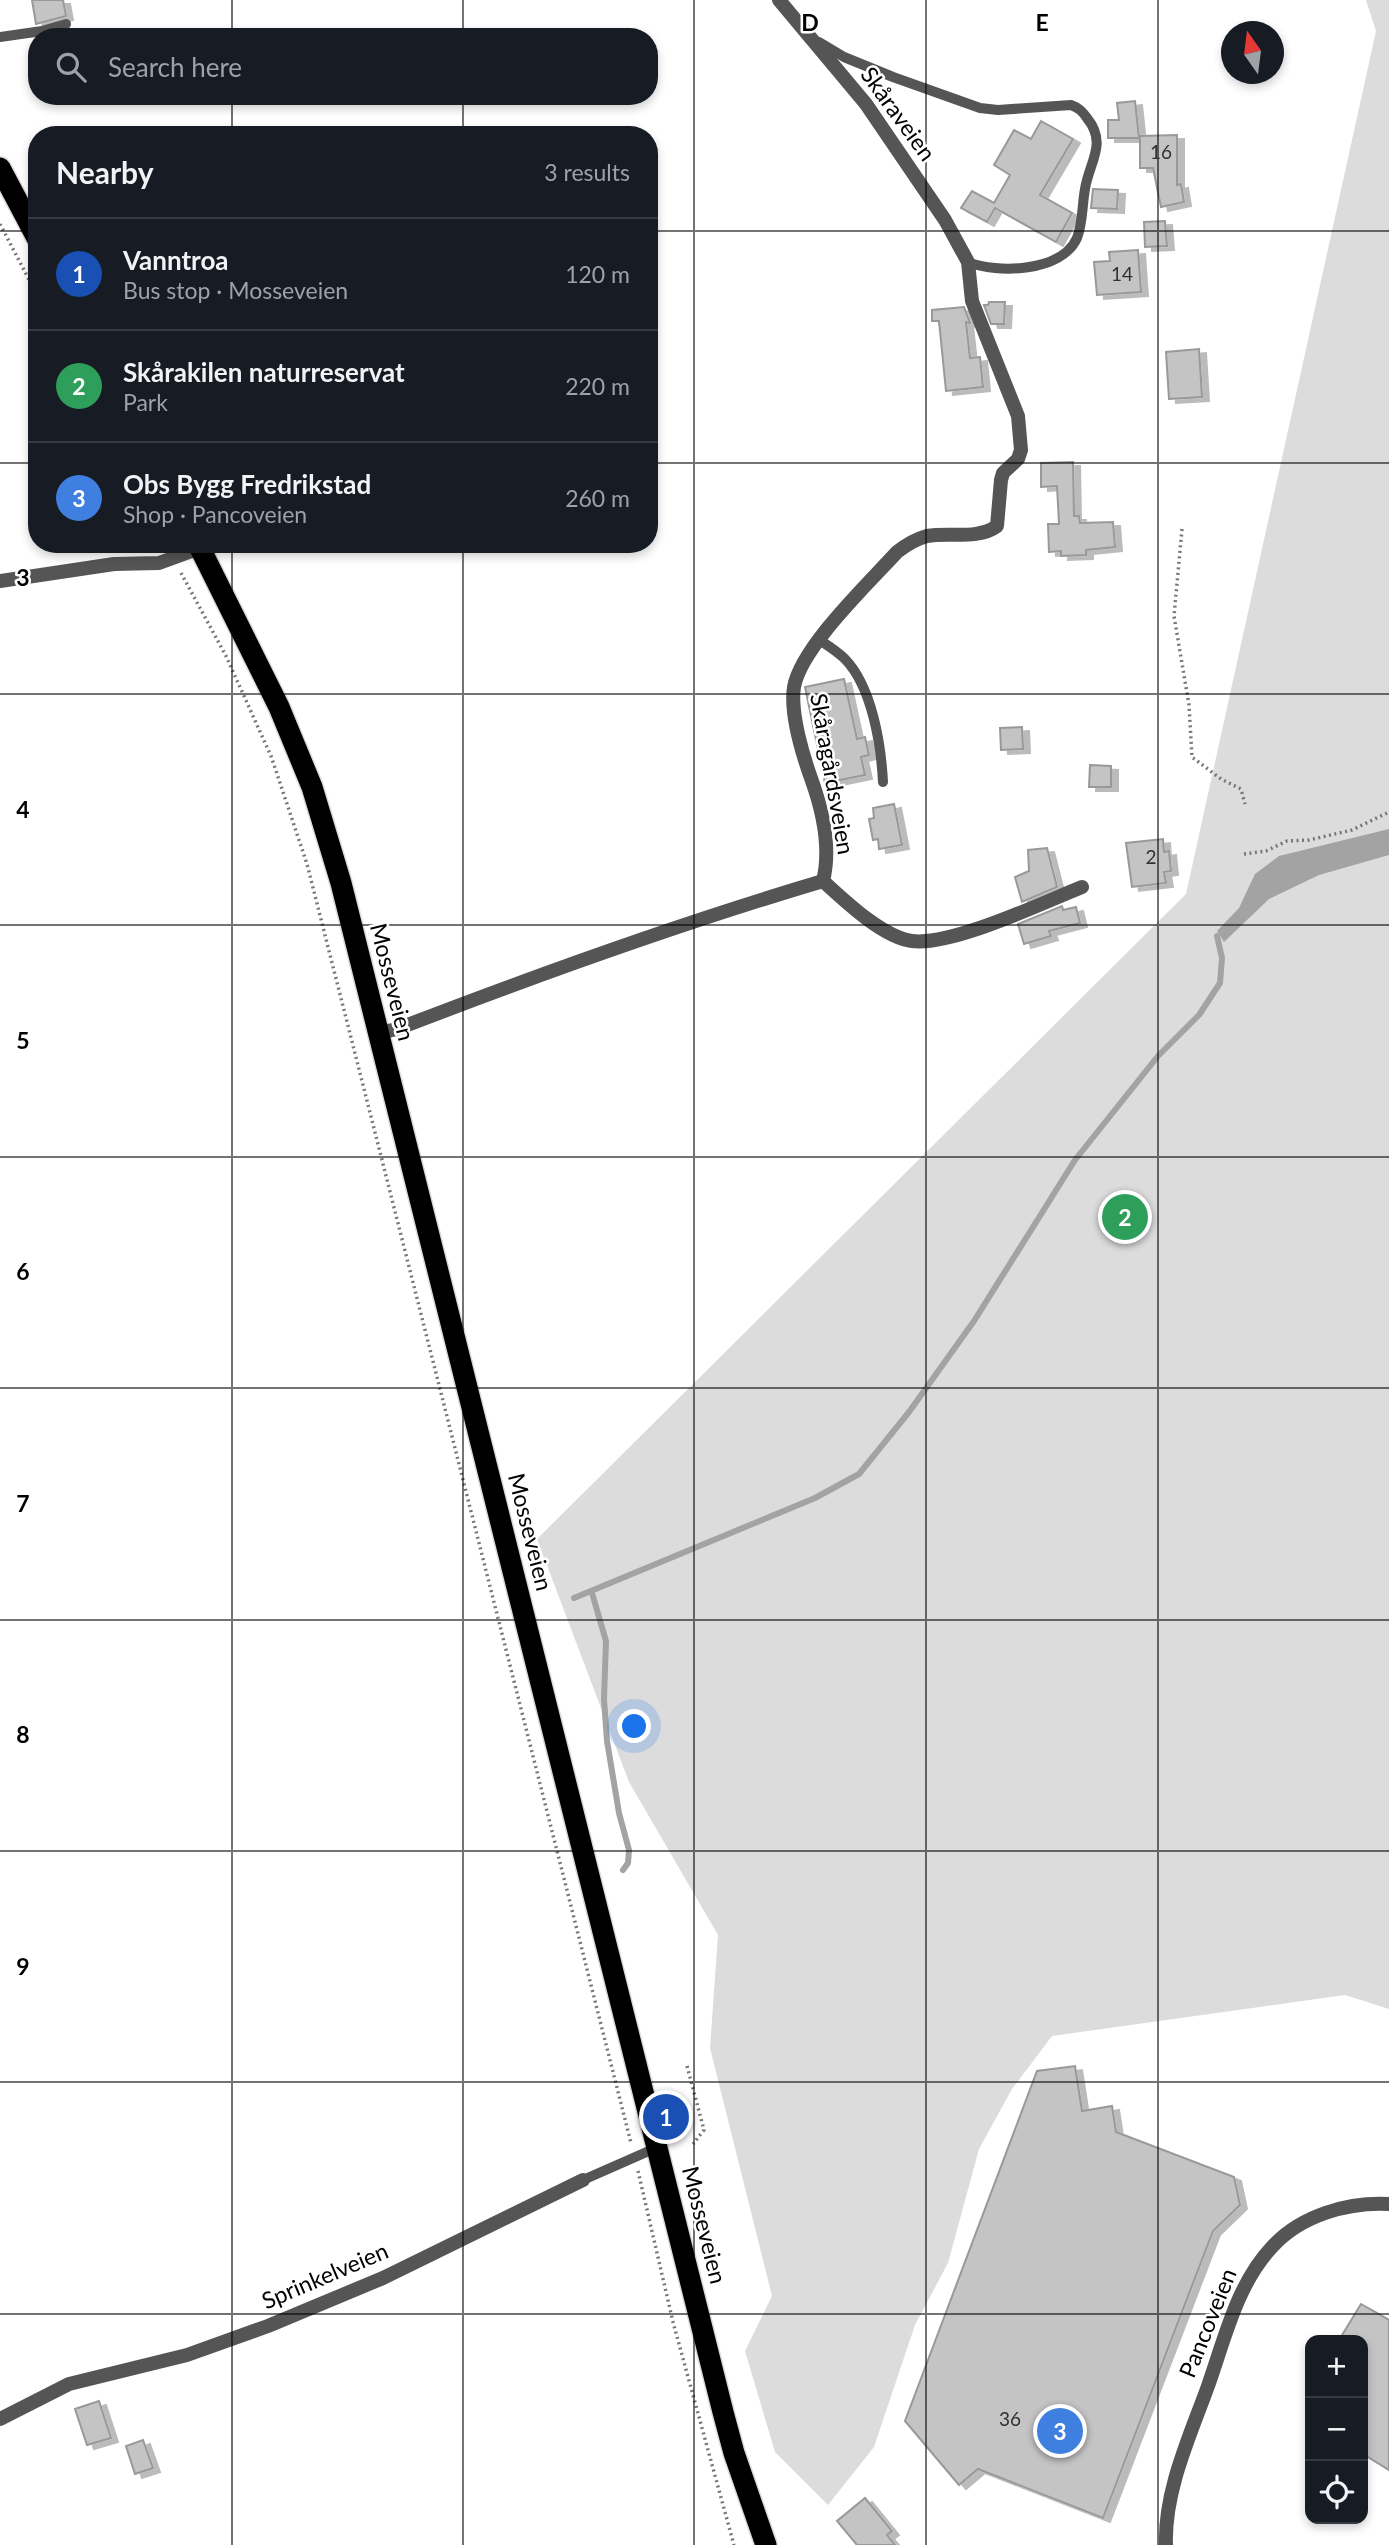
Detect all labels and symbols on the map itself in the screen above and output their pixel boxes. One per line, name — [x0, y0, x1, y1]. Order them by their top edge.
text: D — [801, 8, 819, 36]
text: E — [1035, 8, 1049, 36]
north arrow — [1221, 21, 1284, 84]
street label: Skåraveien — [855, 61, 942, 166]
house number: 16 — [1150, 140, 1172, 163]
house number: 14 — [1111, 262, 1133, 285]
text: 3 — [16, 563, 30, 591]
street label: Skåragårdsveien — [805, 691, 861, 857]
text: 4 — [16, 795, 30, 823]
house number: 2 — [1145, 845, 1157, 868]
street label: Mosseveien — [365, 920, 421, 1043]
text: 5 — [16, 1026, 30, 1054]
pin: 2 — [1102, 1191, 1148, 1243]
text: 6 — [16, 1257, 30, 1285]
street label: Mosseveien — [503, 1470, 559, 1593]
text: 7 — [16, 1489, 30, 1517]
your location — [617, 1709, 651, 1743]
text: 8 — [16, 1720, 30, 1748]
text: 9 — [16, 1952, 30, 1980]
pin: 1 — [643, 2091, 689, 2143]
street label: Mosseveien — [677, 2163, 733, 2286]
street label: Sprinkelveien — [257, 2236, 392, 2314]
street label: Pancoveien — [1172, 2264, 1242, 2381]
pin: 3 — [1037, 2405, 1083, 2457]
house number: 36 — [999, 2407, 1021, 2430]

